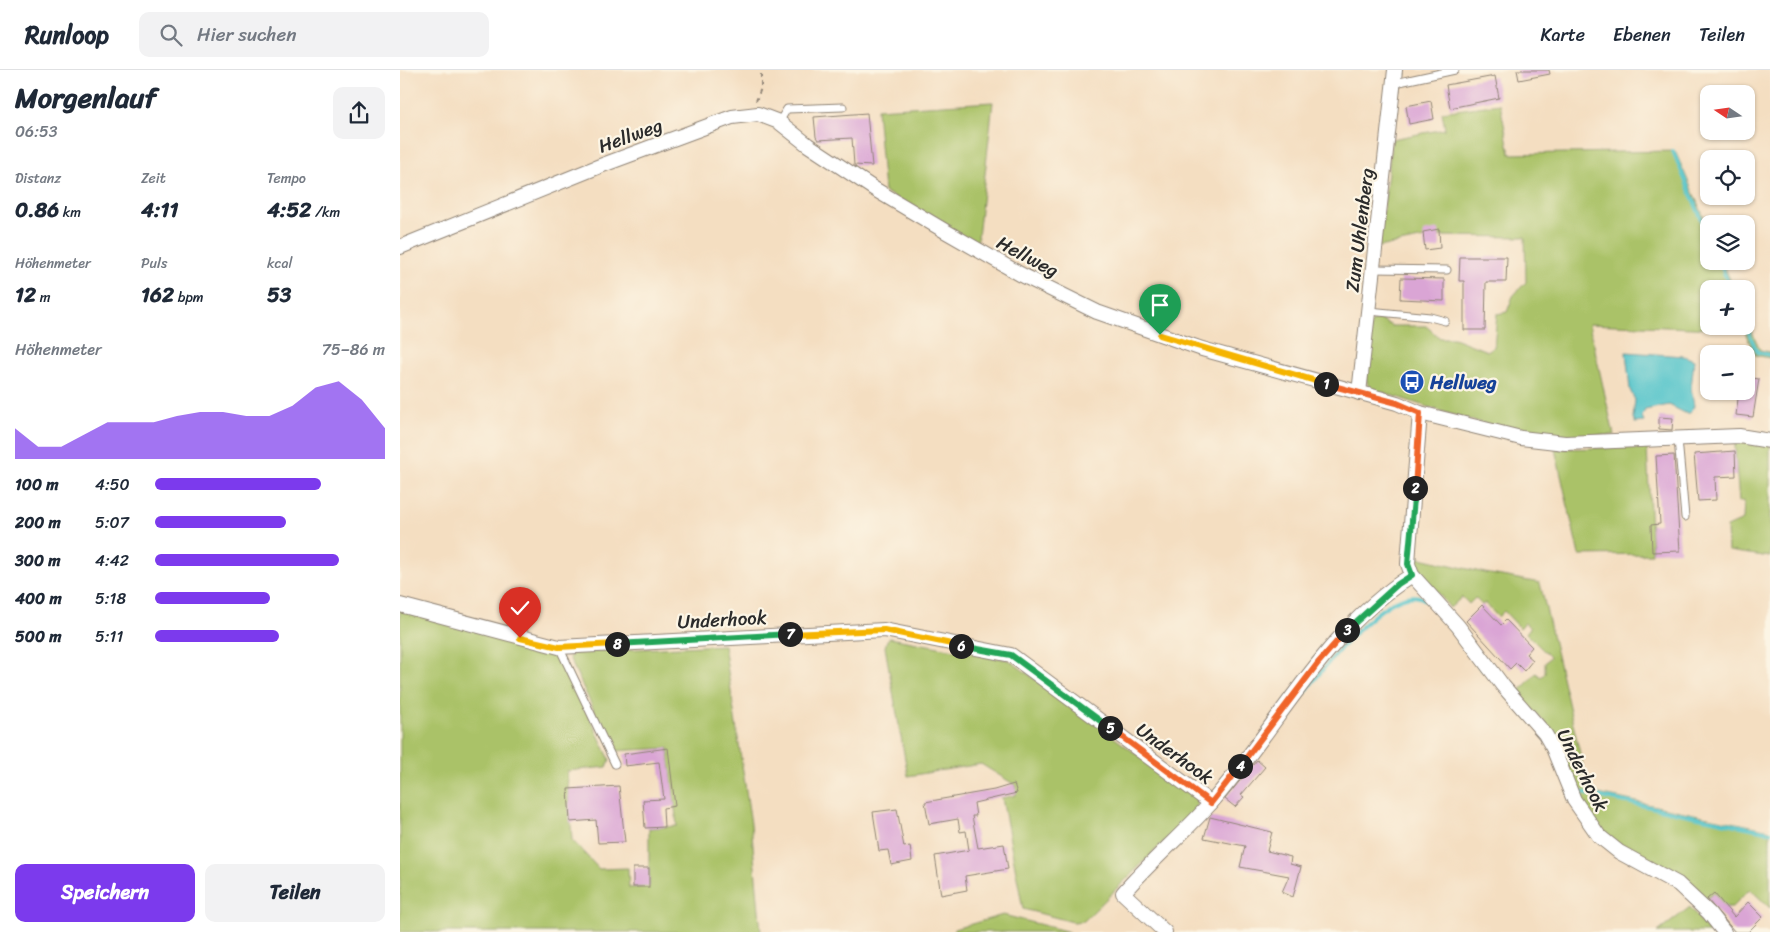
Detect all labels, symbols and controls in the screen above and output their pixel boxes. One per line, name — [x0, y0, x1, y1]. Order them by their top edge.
search box — [139, 12, 489, 57]
text: Runloop — [25, 14, 109, 56]
text: Hier suchen — [197, 18, 297, 51]
text: Karte — [1541, 19, 1585, 51]
text: Ebenen — [1613, 19, 1671, 51]
text: Teilen — [1699, 19, 1745, 51]
icon: search — [157, 21, 185, 49]
text: Morgenlauf — [15, 73, 157, 122]
north arrow — [1700, 85, 1755, 140]
map controls — [1700, 85, 1755, 400]
button: share — [333, 87, 385, 139]
street label: Hellweg — [593, 108, 667, 162]
text: 06:53 — [15, 117, 58, 146]
button: locate — [1700, 150, 1755, 205]
text: Distanz — [15, 166, 61, 191]
text: Zeit — [141, 166, 166, 191]
text: Tempo — [267, 166, 306, 191]
street label: Zum Uhlenberg — [1336, 166, 1384, 294]
text: 0.86 — [15, 191, 59, 229]
text: 4:11 — [141, 191, 179, 229]
text: 4:52 — [267, 191, 311, 229]
text: km — [59, 200, 81, 225]
text: /km — [311, 200, 340, 225]
button: layers — [1700, 215, 1755, 270]
street label: Hellweg — [991, 226, 1065, 287]
text: Höhenmeter — [15, 251, 91, 276]
text: Puls — [141, 251, 167, 276]
text: kcal — [267, 251, 292, 276]
text: 12 — [15, 276, 36, 314]
text: 162 — [141, 276, 174, 314]
text: 53 — [267, 276, 291, 314]
button: + — [1700, 280, 1755, 335]
pin — [1139, 284, 1181, 335]
text: m — [36, 285, 51, 310]
text: bpm — [174, 285, 204, 310]
icon: arrive — [1146, 291, 1174, 319]
text: Höhenmeter — [15, 335, 101, 364]
text: 75–86 m — [322, 335, 385, 364]
button: − — [1700, 345, 1755, 400]
place label: Hellweg — [1429, 366, 1497, 399]
bus stop icon: Hellweg — [1399, 369, 1425, 395]
pin: 1 — [1314, 372, 1338, 396]
text: 1 — [1323, 372, 1330, 397]
text: 100 m — [15, 470, 59, 499]
text: 4:50 — [95, 470, 130, 499]
pin: 2 — [1402, 476, 1428, 500]
text: 2 — [1411, 476, 1420, 501]
text: 200 m — [15, 508, 61, 537]
text: 5:07 — [95, 508, 129, 537]
text: 300 m — [15, 546, 60, 575]
text: 4:42 — [95, 546, 129, 575]
text: 400 m — [15, 584, 62, 613]
text: 5:18 — [95, 584, 126, 613]
pin — [499, 587, 541, 638]
icon: check — [506, 594, 534, 622]
street label: Underhook — [676, 601, 768, 638]
pin: 3 — [1334, 618, 1360, 642]
text: 3 — [1344, 618, 1351, 643]
text: 500 m — [15, 622, 61, 651]
text: 5:11 — [95, 622, 123, 651]
pin: 7 — [778, 622, 802, 646]
text: 7 — [787, 622, 795, 647]
pin: 8 — [604, 632, 630, 656]
text: 8 — [613, 632, 622, 657]
pin: 6 — [948, 634, 974, 658]
text: 6 — [958, 634, 965, 659]
street label: Underhook — [1129, 714, 1221, 793]
pin: 5 — [1098, 716, 1122, 740]
text: 5 — [1106, 716, 1115, 741]
street label: Underhook — [1548, 723, 1618, 818]
pin: 4 — [1228, 754, 1252, 778]
text: 4 — [1236, 754, 1245, 779]
button: Speichern — [15, 864, 195, 922]
button: Teilen — [205, 864, 385, 922]

